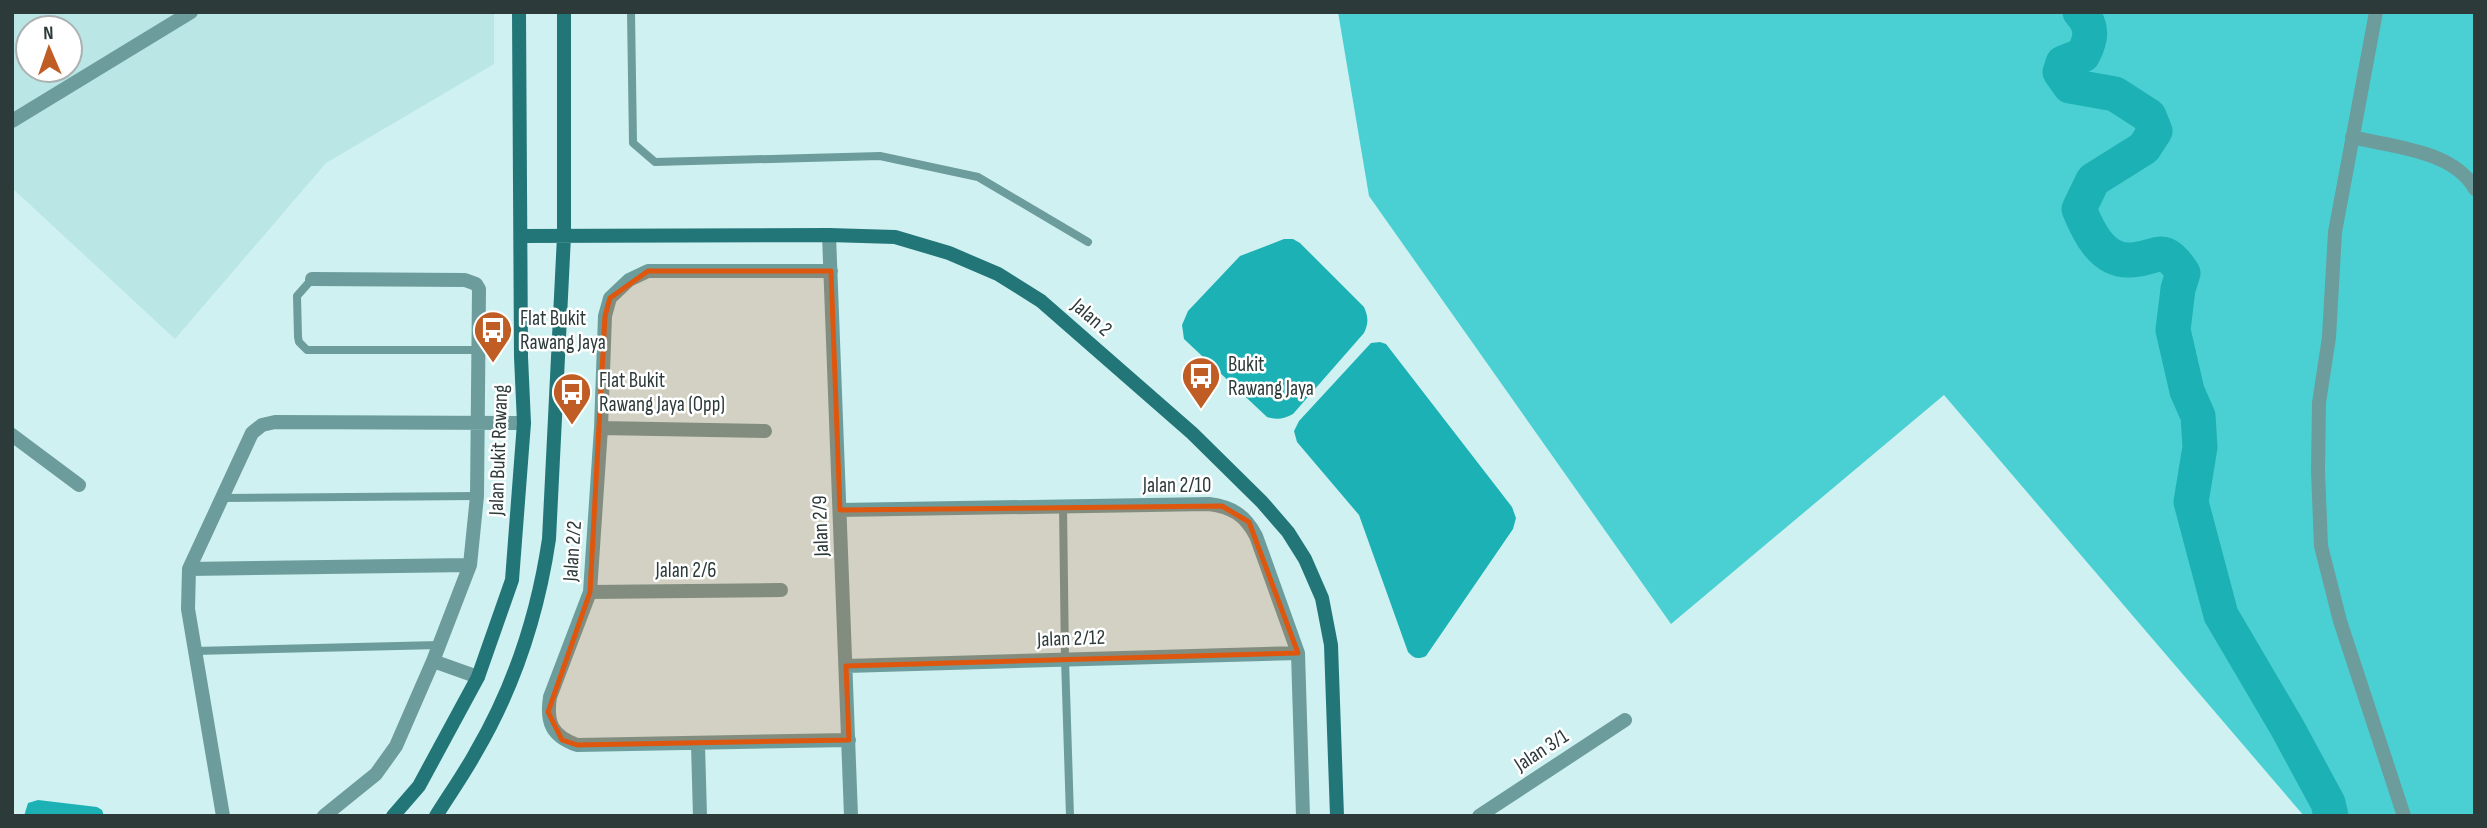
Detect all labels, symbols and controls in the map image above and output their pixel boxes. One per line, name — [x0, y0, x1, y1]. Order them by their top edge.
north arrow — [14, 14, 84, 84]
text: N — [43, 22, 54, 45]
street label: Jalan 2 — [1066, 292, 1117, 342]
place label: Flat Bukit Rawang Jaya — [520, 306, 606, 355]
bus stop icon: Flat Bukit Rawang Jaya — [472, 309, 514, 364]
place label: Bukit Rawang Jaya — [1228, 352, 1314, 401]
bus stop icon: Bukit Rawang Jaya — [1180, 355, 1222, 410]
place label: Flat Bukit Rawang Jaya (Opp) — [599, 368, 725, 417]
bus stop icon: Flat Bukit Rawang Jaya (Opp) — [551, 371, 593, 426]
street label: Jalan Bukit Rawang — [484, 384, 513, 517]
street label: Jalan 2/10 — [1142, 473, 1211, 498]
street label: Jalan 2/9 — [807, 495, 834, 558]
street label: Jalan 2/2 — [558, 520, 587, 583]
street label: Jalan 2/6 — [654, 558, 717, 583]
street label: Jalan 2/12 — [1036, 625, 1106, 652]
street label: Jalan 3/1 — [1509, 724, 1573, 778]

